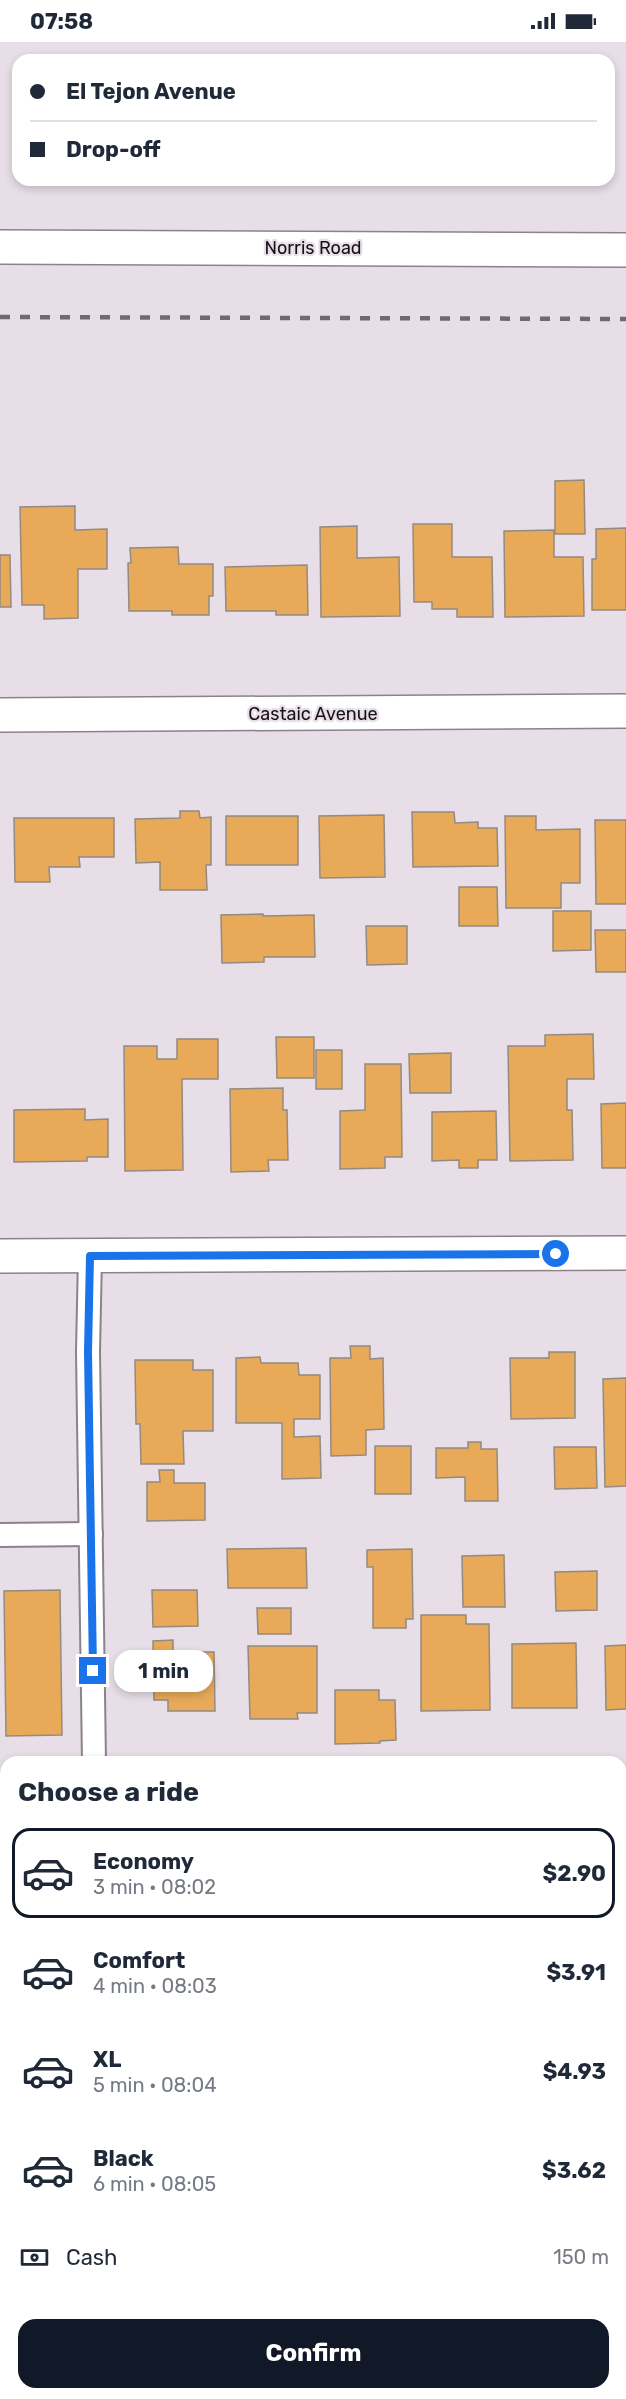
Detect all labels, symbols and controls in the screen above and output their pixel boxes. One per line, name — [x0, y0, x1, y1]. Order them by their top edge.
text: 07:58 — [30, 8, 93, 35]
text: El Tejon Avenue — [66, 78, 236, 105]
text: Drop-off — [66, 136, 161, 163]
street label: Norris Road — [264, 237, 362, 259]
street label: Castaic Avenue — [248, 703, 378, 725]
route start — [542, 1240, 569, 1267]
callout: 1 min — [114, 1650, 213, 1692]
route end — [79, 1657, 106, 1684]
text: 1 min — [138, 1659, 189, 1683]
text: Choose a ride — [18, 1776, 199, 1808]
icon: car — [21, 1846, 75, 1900]
text: Economy — [93, 1848, 194, 1875]
text: $2.90 — [543, 1860, 606, 1887]
text: 3 min · 08:02 — [93, 1875, 216, 1899]
icon: car — [21, 1945, 75, 1999]
text: Comfort — [93, 1947, 185, 1974]
text: $3.91 — [546, 1959, 606, 1986]
text: 4 min · 08:03 — [93, 1974, 217, 1998]
icon: car — [21, 2044, 75, 2098]
text: XL — [93, 2046, 121, 2073]
text: $4.93 — [543, 2058, 606, 2085]
text: 5 min · 08:04 — [93, 2073, 217, 2097]
icon: car — [21, 2143, 75, 2197]
text: Black — [93, 2145, 154, 2172]
text: $3.62 — [542, 2157, 606, 2184]
text: 6 min · 08:05 — [93, 2172, 216, 2196]
icon: cash — [18, 2241, 51, 2274]
text: Cash — [66, 2244, 117, 2271]
text: 150 m — [553, 2245, 609, 2269]
button: Confirm — [18, 2319, 609, 2388]

